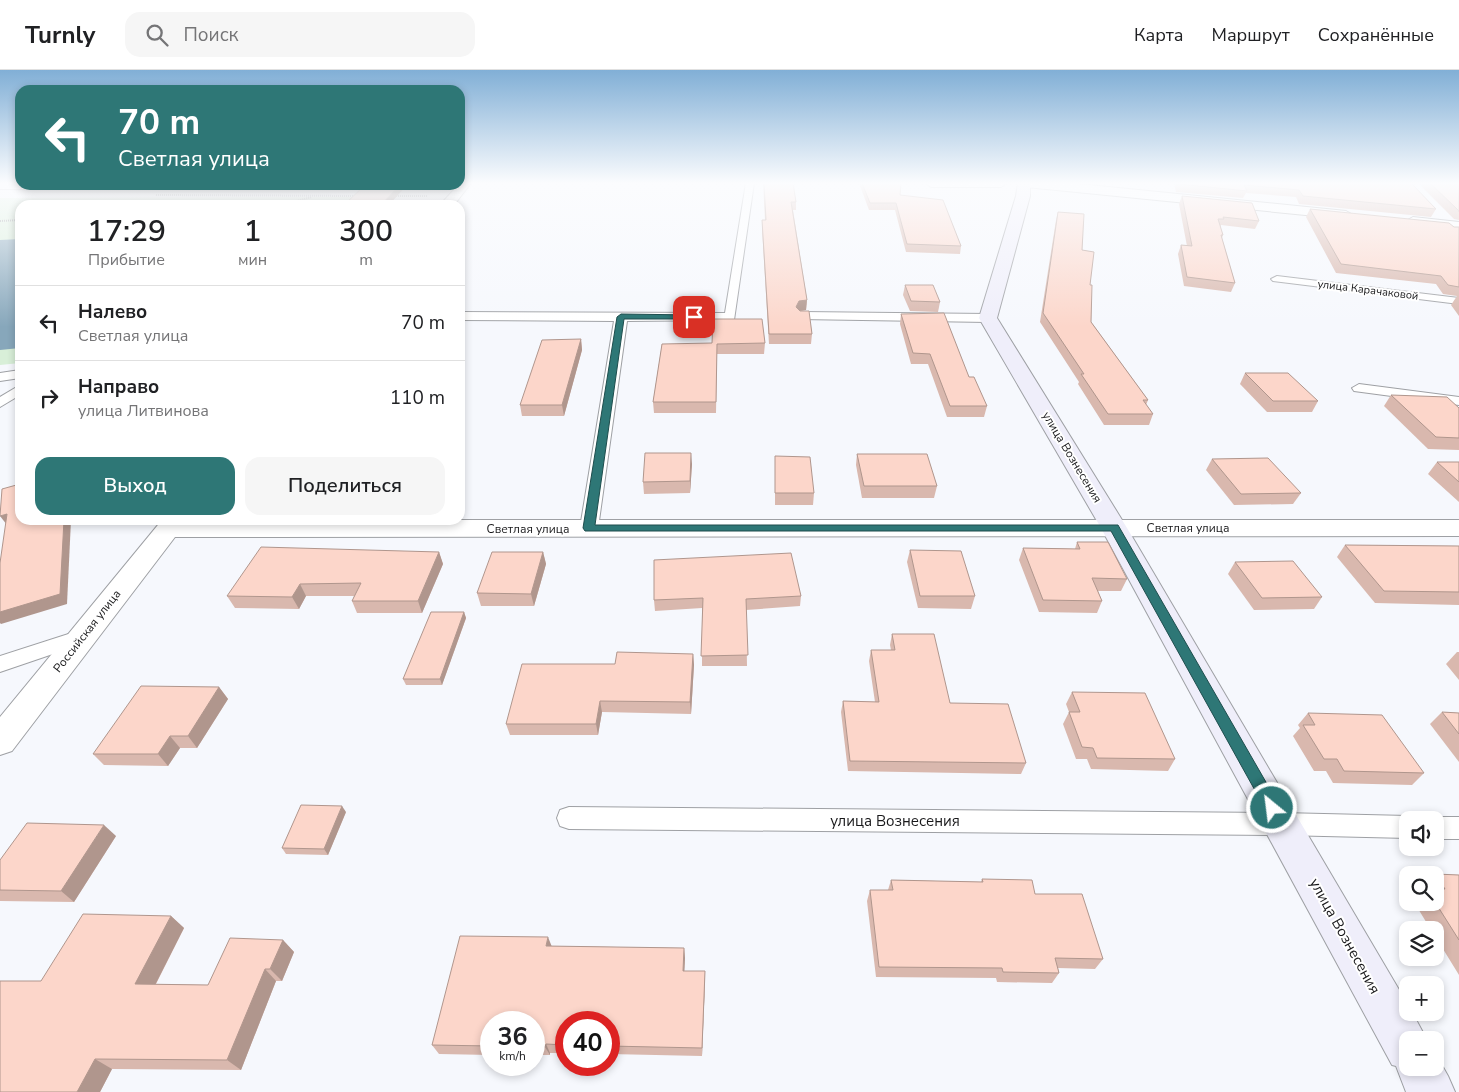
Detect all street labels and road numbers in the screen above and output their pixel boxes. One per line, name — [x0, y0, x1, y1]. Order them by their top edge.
street label: улица Карачаковой — [1317, 276, 1419, 304]
street label: улица Вознесения — [1038, 408, 1106, 506]
street label: Светлая улица — [1147, 520, 1229, 536]
street label: Светлая улица — [487, 521, 569, 537]
street label: Российская улица — [50, 586, 124, 676]
street label: улица Вознесения — [830, 811, 960, 831]
street label: улица Вознесения — [1305, 874, 1385, 998]

